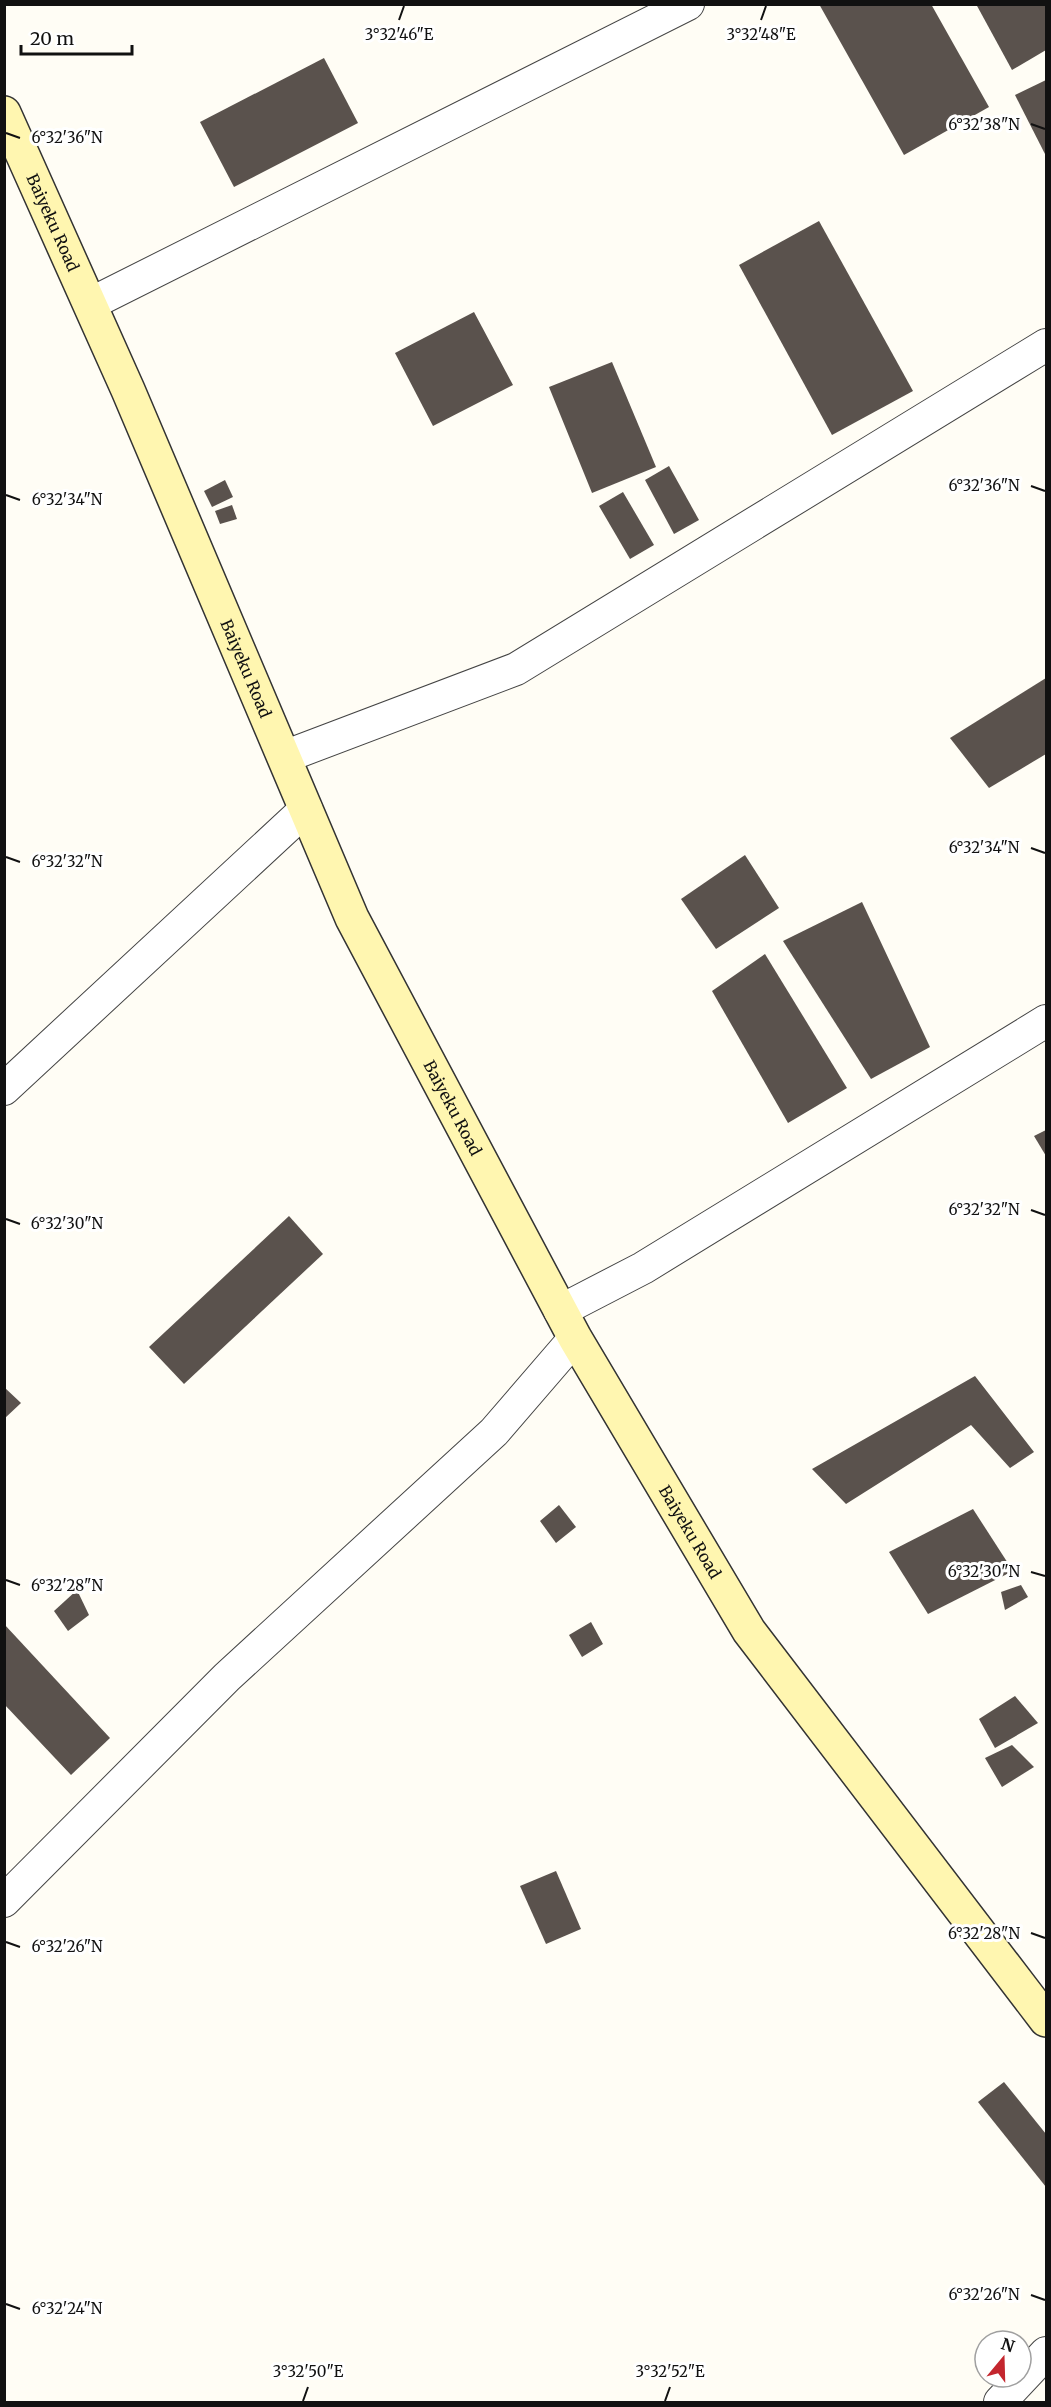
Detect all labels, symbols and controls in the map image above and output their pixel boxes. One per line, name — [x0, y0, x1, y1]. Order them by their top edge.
scale bar — [21, 18, 132, 56]
text: 3°32'46"E — [365, 25, 434, 44]
text: 3°32'48"E — [726, 25, 796, 44]
text: 20 m — [30, 27, 74, 50]
text: 6°32'38"N — [948, 115, 1020, 134]
text: 6°32'36"N — [31, 128, 103, 147]
street label: Baiyeku Road — [22, 171, 84, 275]
text: 6°32'36"N — [948, 476, 1020, 495]
text: 6°32'34"N — [32, 490, 103, 509]
street label: Baiyeku Road — [216, 616, 276, 721]
text: 6°32'34"N — [949, 838, 1020, 857]
text: 6°32'32"N — [31, 852, 103, 871]
street label: Baiyeku Road — [419, 1057, 486, 1159]
text: 6°32'32"N — [948, 1200, 1020, 1219]
text: 6°32'30"N — [31, 1214, 104, 1233]
street label: Baiyeku Road — [655, 1482, 726, 1582]
text: 6°32'30"N — [948, 1562, 1021, 1581]
text: 6°32'28"N — [31, 1576, 103, 1595]
text: 6°32'28"N — [948, 1924, 1020, 1943]
text: 6°32'26"N — [31, 1937, 103, 1956]
text: 6°32'26"N — [948, 2285, 1020, 2304]
text: 6°32'24"N — [32, 2299, 103, 2318]
north arrow — [973, 2329, 1033, 2389]
text: N — [999, 2333, 1017, 2356]
text: 3°32'50"E — [273, 2362, 344, 2381]
text: 3°32'52"E — [636, 2362, 705, 2381]

